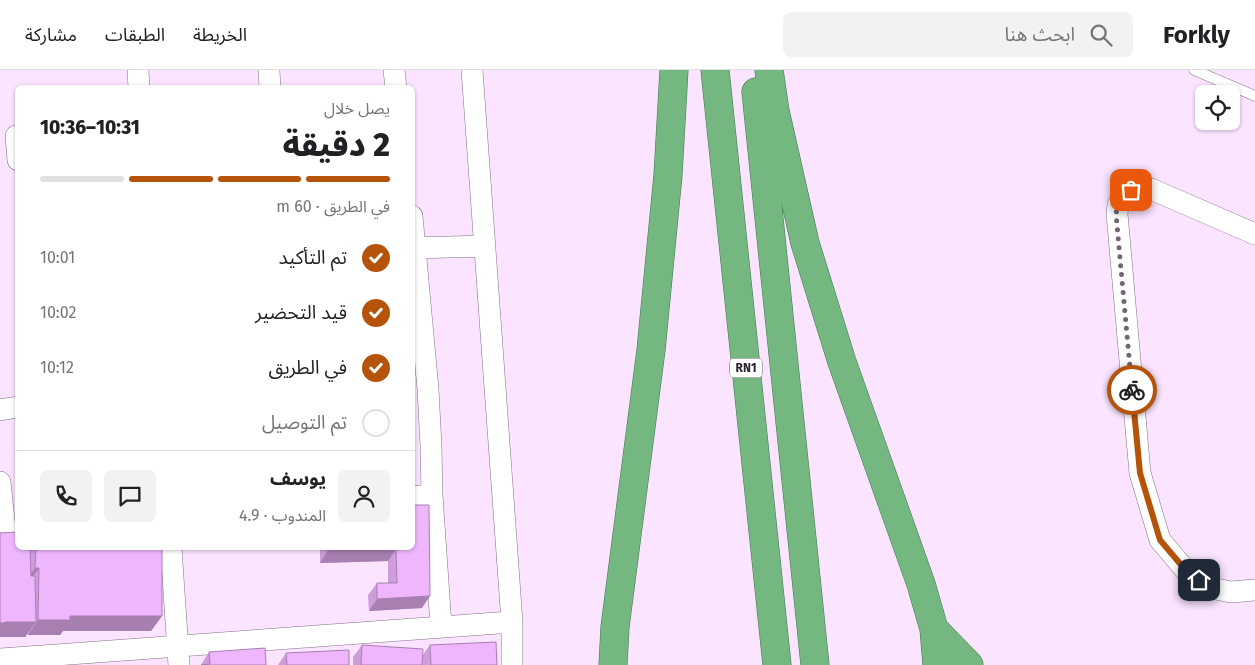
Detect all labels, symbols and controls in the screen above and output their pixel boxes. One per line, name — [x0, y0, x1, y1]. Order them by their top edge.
search box — [783, 12, 1133, 57]
icon: search — [1087, 21, 1115, 49]
text: Forkly — [1163, 21, 1230, 49]
text: ابحث هنا — [1004, 23, 1075, 46]
text: مشاركة — [25, 24, 77, 46]
text: الطبقات — [105, 24, 165, 46]
text: الخريطة — [193, 24, 247, 46]
map controls — [1195, 85, 1240, 130]
button: locate — [1195, 85, 1240, 130]
text: يصل خلال — [324, 99, 390, 118]
text: 10:31–10:36 — [40, 116, 140, 139]
text: 2 دقيقة — [282, 126, 390, 164]
pin — [1110, 169, 1152, 211]
icon: bag — [1117, 176, 1145, 204]
text: في الطريق · 60 m — [276, 197, 390, 216]
icon: check — [362, 244, 390, 272]
text: تم التأكيد — [279, 246, 347, 269]
text: 10:01 — [40, 248, 75, 267]
icon: check — [362, 299, 390, 327]
text: قيد التحضير — [255, 301, 347, 324]
text: 10:02 — [40, 303, 76, 322]
icon: check — [362, 354, 390, 382]
text: في الطريق — [269, 356, 347, 379]
text: 10:12 — [40, 358, 74, 377]
road number: RN1 — [730, 358, 762, 378]
courier — [1107, 365, 1157, 415]
icon: bike — [1118, 376, 1146, 404]
text: تم التوصيل — [262, 411, 347, 434]
text: يوسف — [270, 467, 326, 490]
button: phone — [40, 470, 92, 522]
button: chat — [104, 470, 156, 522]
button: person — [338, 470, 390, 522]
text: المندوب · 4.9 — [239, 506, 326, 525]
pin — [1178, 559, 1220, 601]
icon: home — [1185, 566, 1213, 594]

